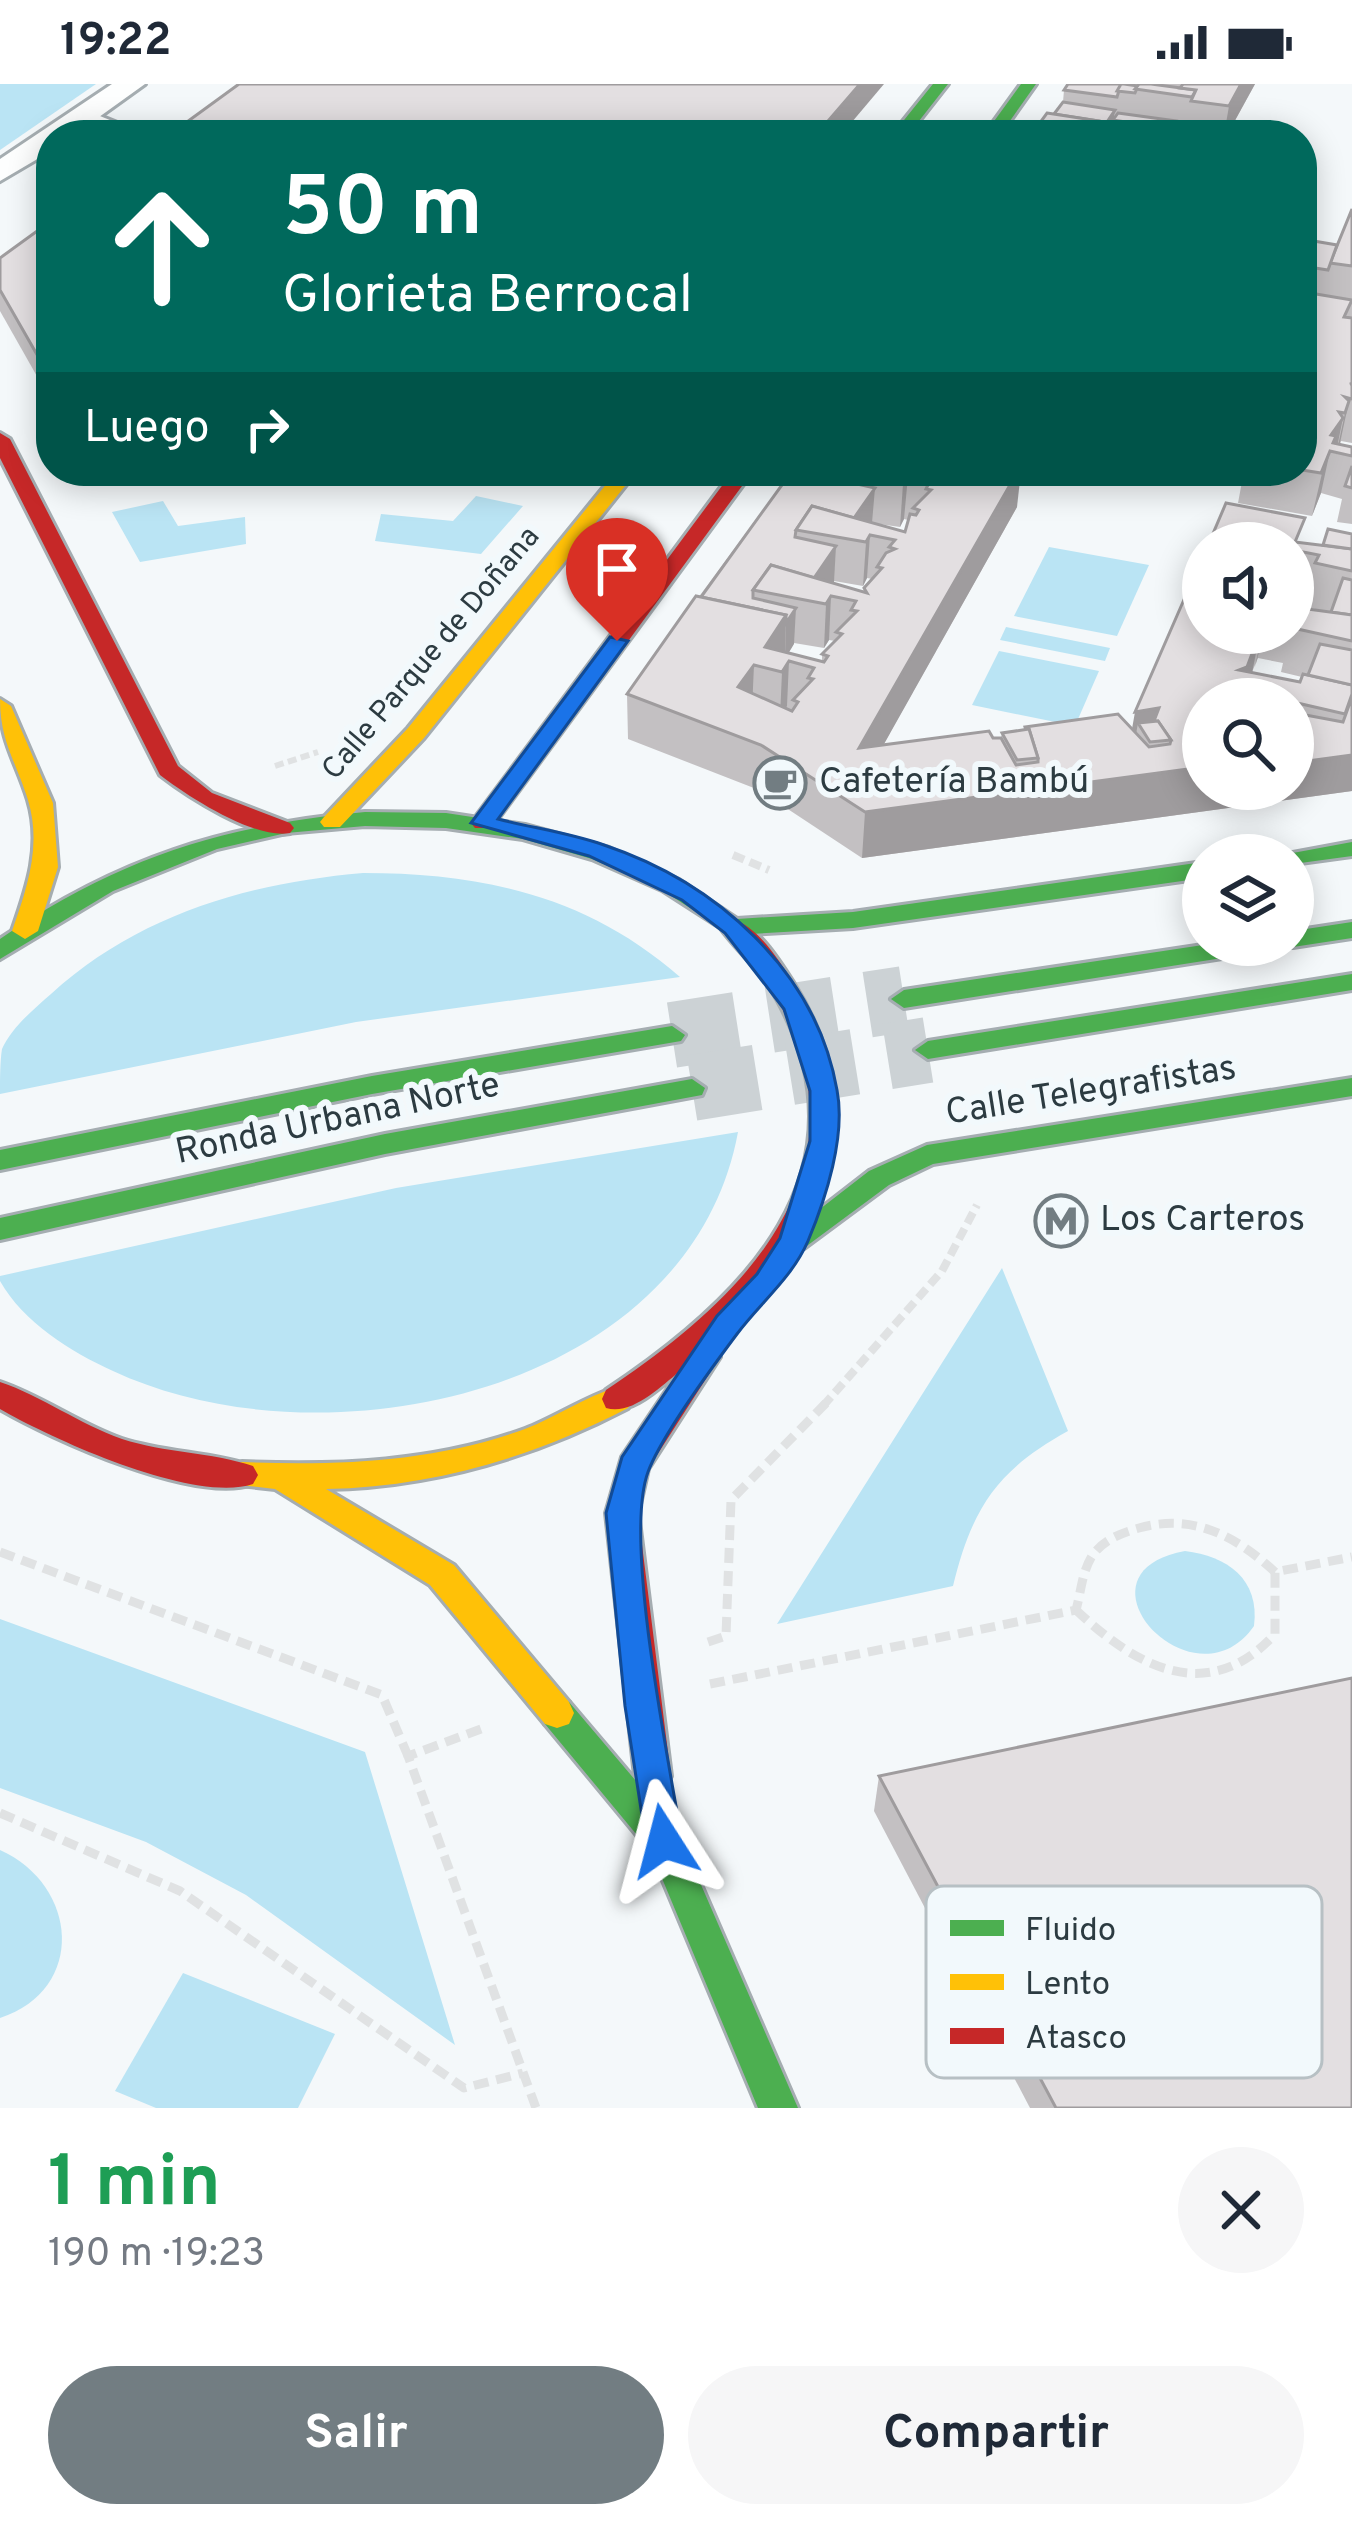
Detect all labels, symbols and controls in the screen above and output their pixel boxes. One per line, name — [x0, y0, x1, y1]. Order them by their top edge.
text: 19:22 — [60, 14, 172, 71]
text: 50 m — [282, 159, 483, 265]
icon: ahead — [84, 168, 240, 324]
text: Glorieta Berrocal — [282, 263, 693, 332]
icon: right — [234, 396, 300, 462]
text: Luego — [84, 401, 210, 458]
pin — [566, 518, 668, 641]
street label: Calle Parque de Doñana — [315, 520, 549, 788]
map controls — [1182, 522, 1314, 966]
button: sound — [1182, 522, 1314, 654]
icon: arrive — [584, 536, 650, 602]
button: search — [1182, 678, 1314, 810]
cafe icon: Cafetería Bambú — [752, 755, 808, 811]
place label: Cafetería Bambú — [819, 760, 1089, 806]
button: layers — [1182, 834, 1314, 966]
street label: Calle Telegrafistas — [942, 1046, 1240, 1138]
street label: Ronda Urbana Norte — [172, 1063, 504, 1177]
metro station icon: Los Carteros — [1033, 1193, 1089, 1249]
place label: Los Carteros — [1100, 1198, 1305, 1244]
position arrow — [601, 1778, 727, 1904]
legend — [926, 1886, 1322, 2078]
text: Fluido — [1025, 1911, 1116, 1953]
text: Lento — [1025, 1965, 1110, 2007]
text: Atasco — [1025, 2019, 1127, 2061]
text: 1 min — [48, 2140, 221, 2232]
button: close — [1178, 2147, 1304, 2273]
text: 190 m · 19:23 — [48, 2231, 265, 2280]
button: Salir — [48, 2366, 664, 2504]
button: Compartir — [688, 2366, 1304, 2504]

